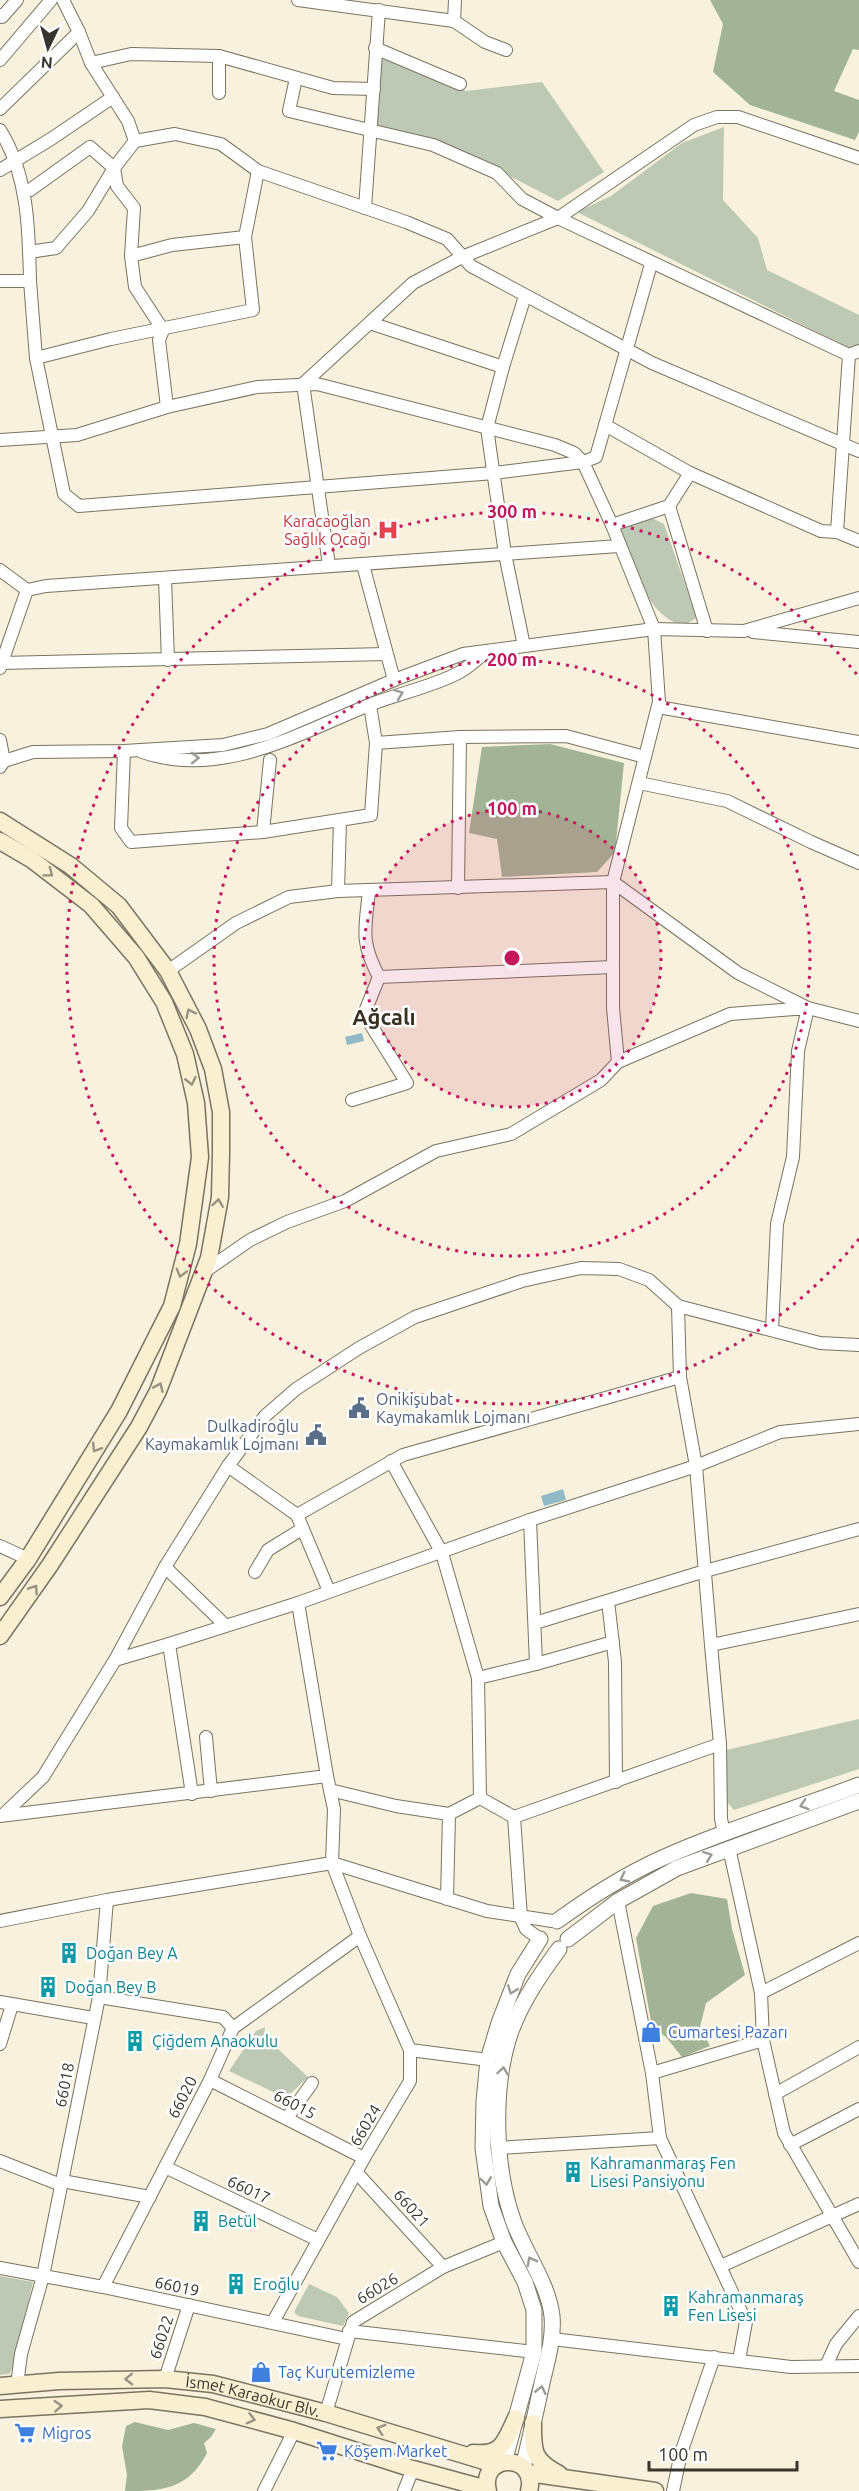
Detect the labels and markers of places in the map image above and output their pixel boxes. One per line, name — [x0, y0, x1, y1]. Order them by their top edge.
place label: Karacaoğlan Sağlık Ocağı — [283, 512, 371, 548]
hospital icon: Karacaoğlan Sağlık Ocağı — [376, 518, 400, 542]
centre of rings — [502, 948, 522, 968]
place label: Onikişubat Kaymakamlık Lojmanı — [376, 1390, 530, 1426]
public building icon: Onikişubat Kaymakamlık Lojmanı — [347, 1396, 371, 1420]
place label: Dulkadiroğlu Kaymakamlık Lojmanı — [145, 1417, 299, 1453]
public building icon: Dulkadiroğlu Kaymakamlık Lojmanı — [304, 1423, 328, 1447]
building icon: Doğan Bey A — [57, 1941, 81, 1965]
place label: Doğan Bey A — [86, 1944, 178, 1962]
building icon: Doğan Bey B — [36, 1975, 60, 1999]
place label: Doğan Bey B — [65, 1978, 156, 1996]
shop icon: Cumartesi Pazarı — [639, 2020, 663, 2044]
place label: Cumartesi Pazarı — [668, 2023, 788, 2041]
building icon: Çiğdem Anaokulu — [123, 2029, 147, 2053]
place label: Çiğdem Anaokulu — [152, 2032, 278, 2050]
place label: Kahramanmaraş Fen Lisesi Pansiyonu — [590, 2154, 736, 2190]
building icon: Kahramanmaraş Fen Lisesi Pansiyonu — [561, 2160, 585, 2184]
building icon: Betül — [189, 2209, 213, 2233]
place label: Betül — [218, 2212, 257, 2230]
building icon: Eroğlu — [224, 2272, 248, 2296]
place label: Eroğlu — [253, 2275, 300, 2293]
place label: Kahramanmaraş Fen Lisesi — [688, 2288, 804, 2324]
building icon: Kahramanmaraş Fen Lisesi — [659, 2294, 683, 2318]
shop icon: Taç Kurutemizleme — [249, 2360, 273, 2384]
place label: Taç Kurutemizleme — [278, 2363, 415, 2381]
supermarket icon: Migros — [13, 2421, 37, 2445]
place label: Migros — [42, 2424, 91, 2442]
supermarket icon: Köşem Market — [315, 2439, 339, 2463]
place label: Köşem Market — [344, 2442, 448, 2460]

